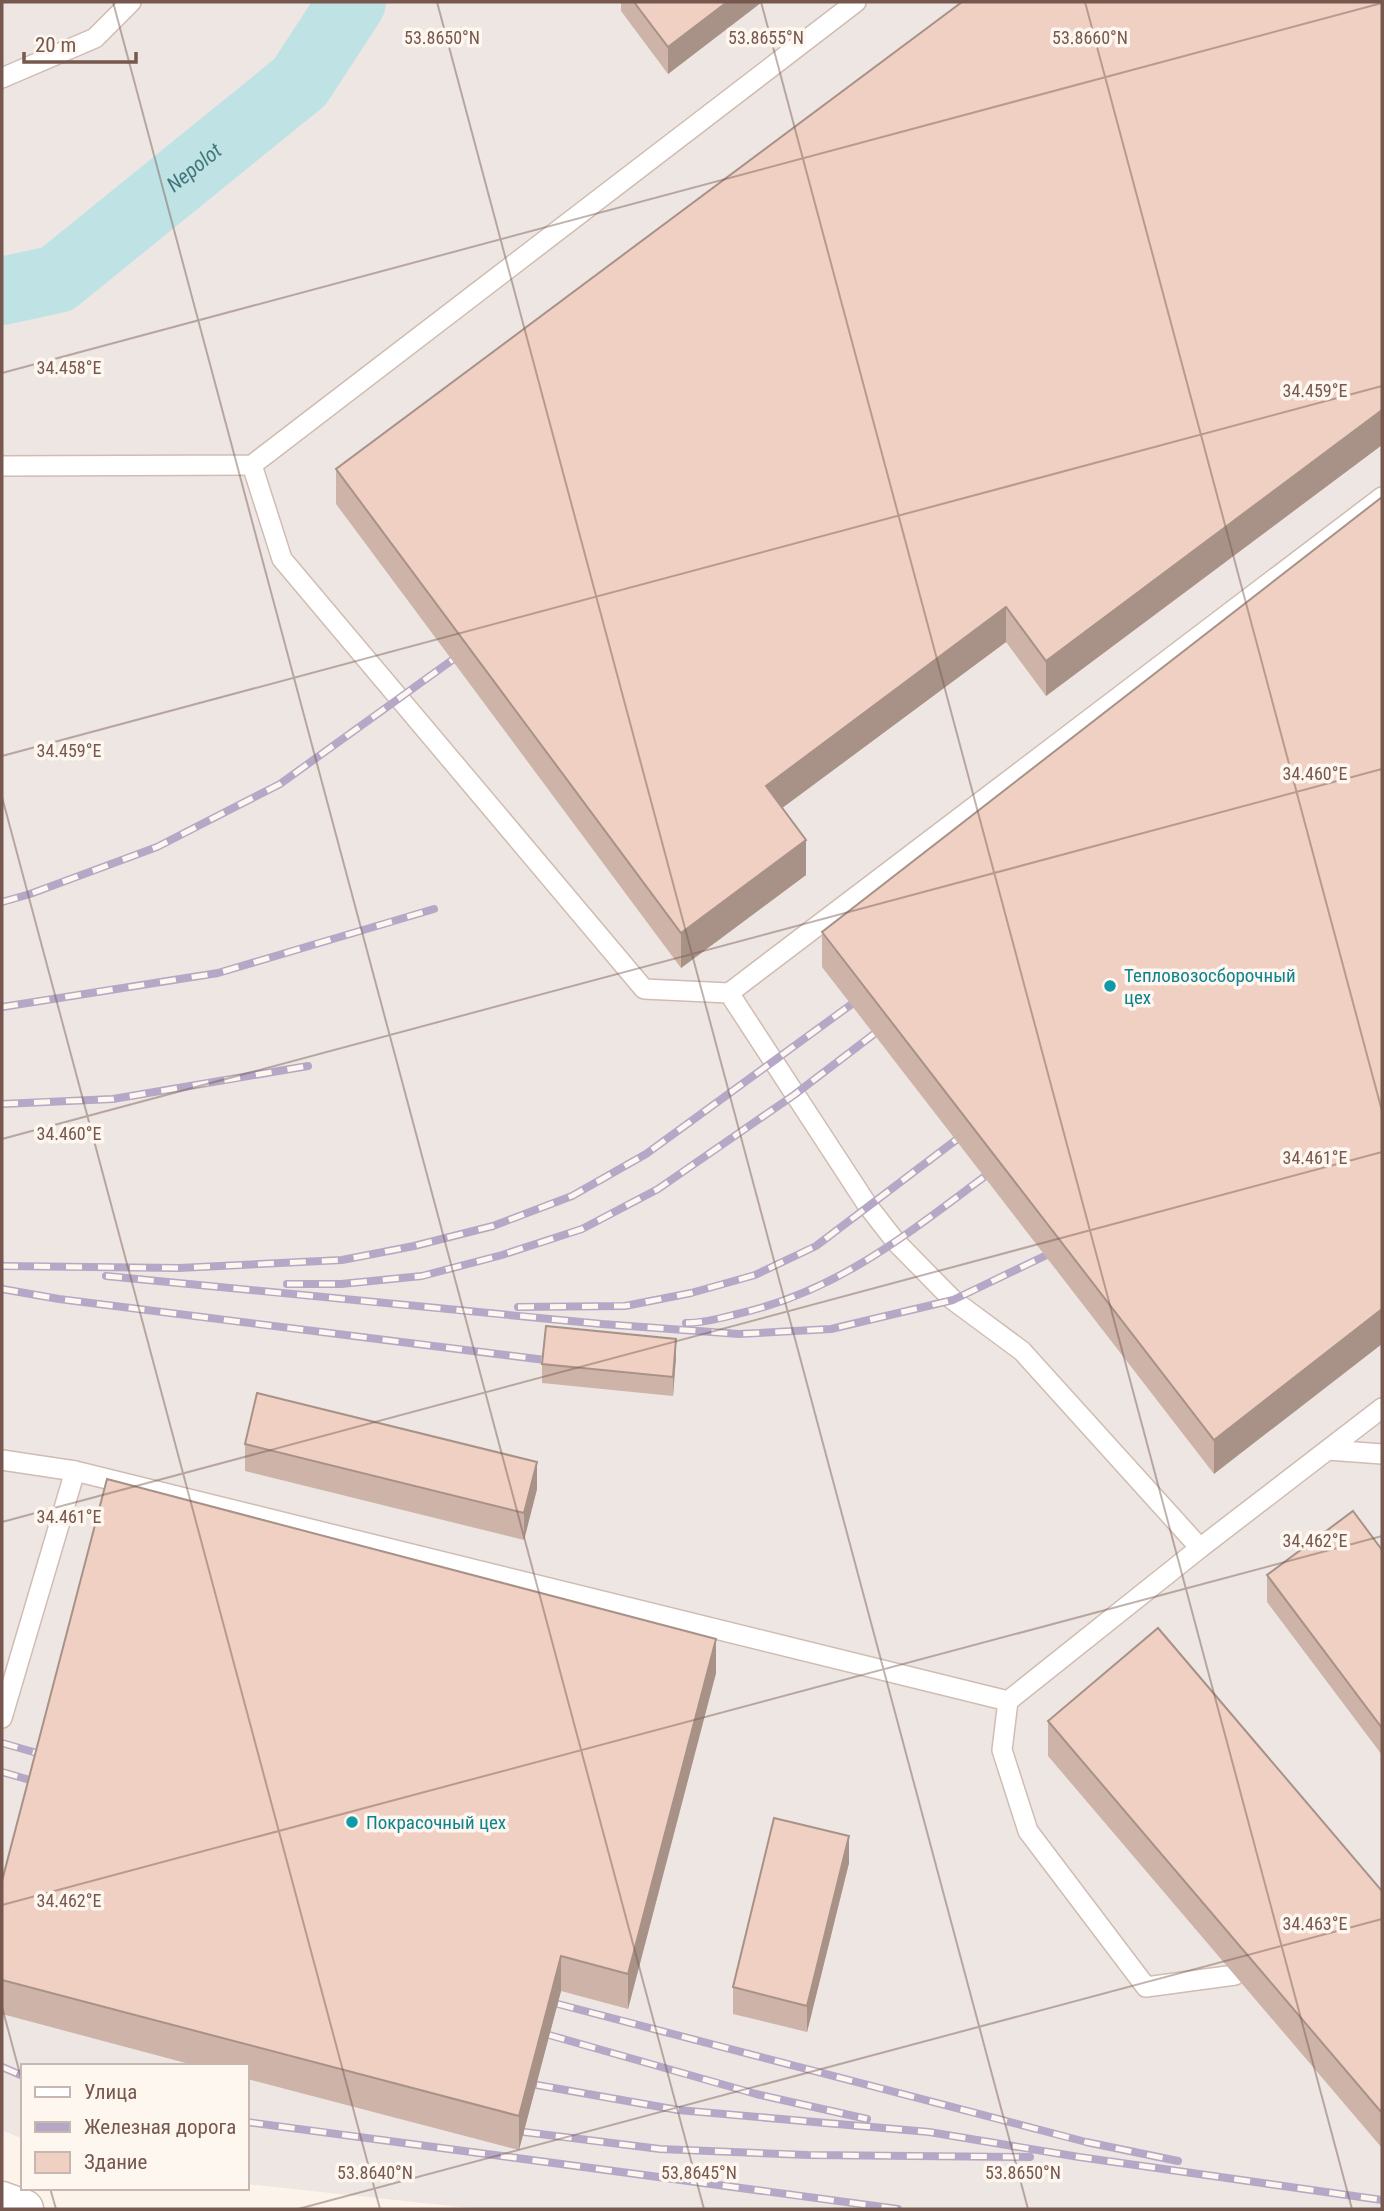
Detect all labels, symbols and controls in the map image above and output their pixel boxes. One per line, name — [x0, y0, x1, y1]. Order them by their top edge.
scale bar — [24, 21, 136, 65]
text: 53.8650°N — [404, 27, 480, 48]
text: 53.8655°N — [728, 27, 804, 48]
text: 53.8660°N — [1052, 27, 1128, 48]
text: 20 m — [35, 33, 76, 57]
water label: Nepolot — [162, 138, 227, 197]
text: 34.458°E — [37, 357, 101, 378]
text: 34.459°E — [1283, 380, 1347, 401]
text: 34.459°E — [37, 740, 101, 761]
text: 34.460°E — [1283, 763, 1347, 784]
place label: Тепловозосборочный цех — [1124, 964, 1296, 1009]
marker: Тепловозосборочный цех — [1102, 978, 1118, 994]
text: 34.460°E — [37, 1123, 101, 1144]
text: 34.461°E — [1283, 1147, 1347, 1168]
text: 34.461°E — [37, 1506, 101, 1527]
text: 34.462°E — [1283, 1530, 1347, 1551]
place label: Покрасочный цех — [366, 1811, 506, 1834]
marker: Покрасочный цех — [344, 1814, 360, 1830]
text: 34.462°E — [37, 1890, 101, 1911]
text: 34.463°E — [1283, 1913, 1347, 1934]
legend — [21, 2064, 248, 2190]
text: Улица — [84, 2080, 137, 2104]
text: Железная дорога — [84, 2115, 236, 2139]
text: Здание — [84, 2150, 148, 2174]
text: 53.8640°N — [337, 2162, 413, 2183]
text: 53.8645°N — [661, 2162, 737, 2183]
text: 53.8650°N — [985, 2162, 1061, 2183]

